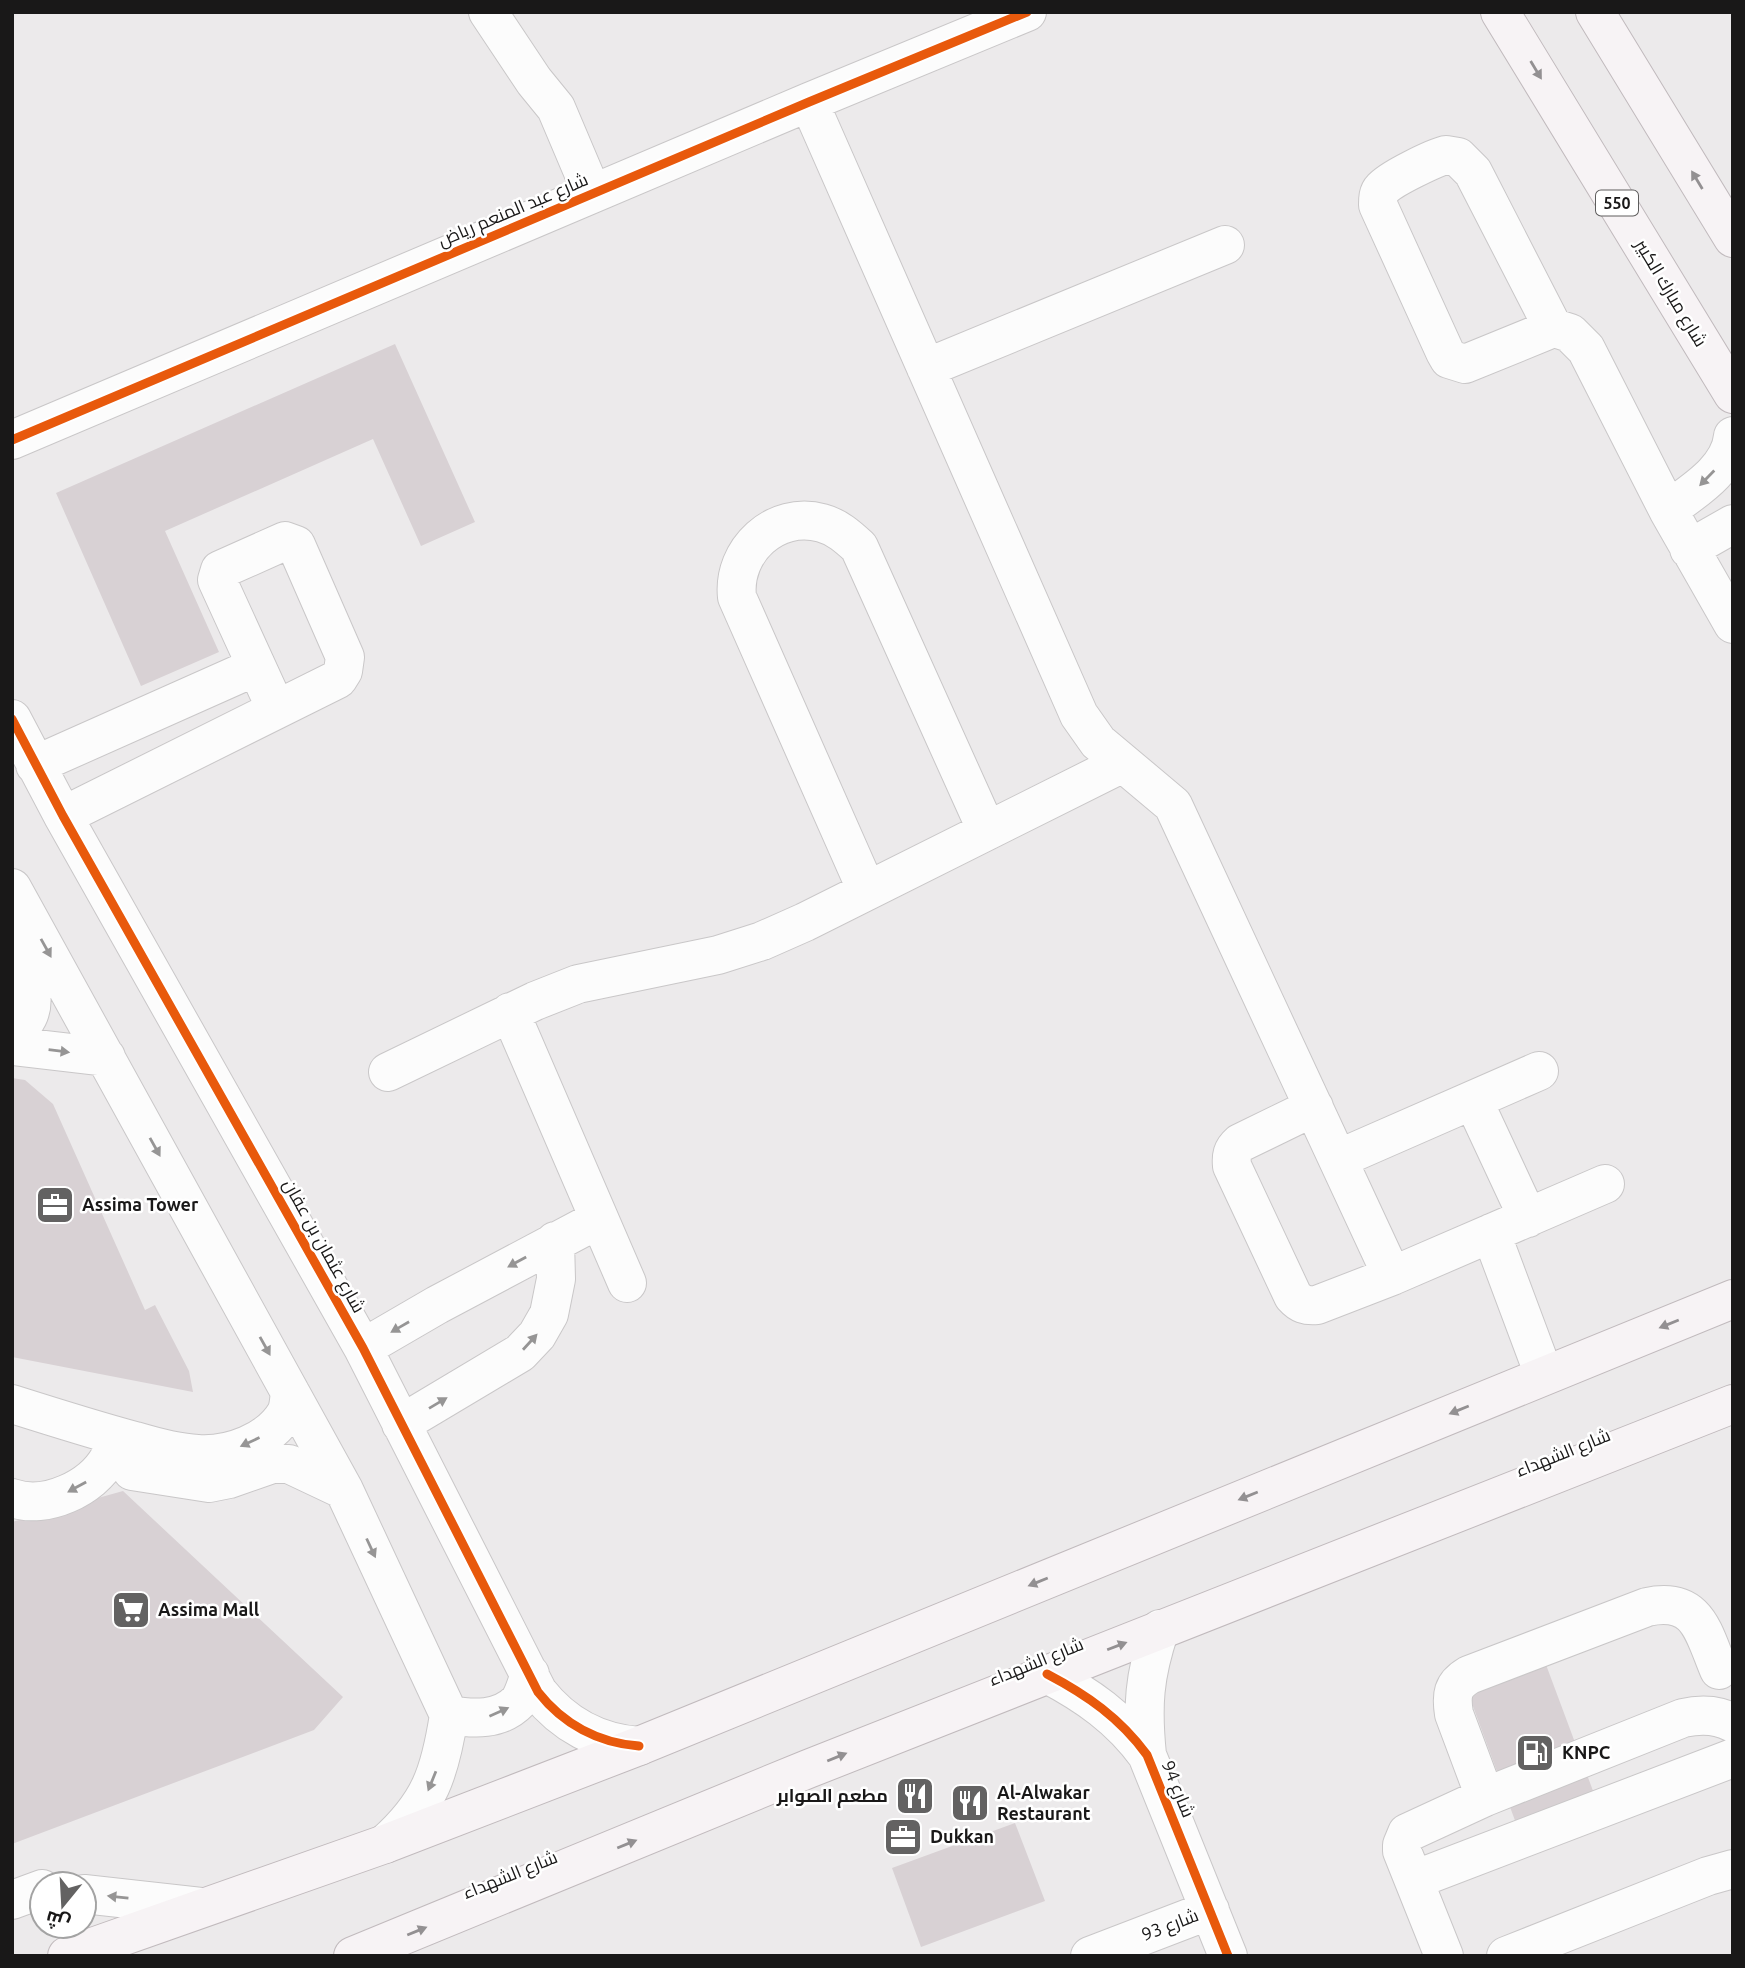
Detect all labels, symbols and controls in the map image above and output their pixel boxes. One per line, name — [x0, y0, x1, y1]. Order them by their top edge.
one-way arrow — [1530, 61, 1542, 80]
street label: شارع عبد المنعم رياض — [435, 168, 592, 253]
one-way arrow — [1691, 170, 1704, 190]
road number: 550 — [1596, 190, 1638, 216]
street label: شارع مبارك الكبير — [1629, 234, 1712, 351]
one-way arrow — [1699, 470, 1716, 487]
one-way arrow — [40, 938, 52, 958]
one-way arrow — [48, 1046, 70, 1057]
one-way arrow — [149, 1137, 161, 1157]
street label: شارع عثمان بن عفان — [277, 1175, 370, 1317]
office icon: Assima Tower — [34, 1184, 76, 1226]
place label: Assima Tower — [82, 1194, 199, 1214]
one-way arrow — [506, 1255, 526, 1267]
one-way arrow — [1659, 1319, 1680, 1330]
one-way arrow — [390, 1321, 409, 1333]
one-way arrow — [522, 1334, 537, 1351]
one-way arrow — [259, 1337, 271, 1356]
one-way arrow — [428, 1396, 447, 1409]
one-way arrow — [1448, 1404, 1469, 1415]
street label: شارع الشهداء — [1512, 1424, 1614, 1483]
one-way arrow — [240, 1436, 260, 1448]
one-way arrow — [66, 1481, 86, 1493]
one-way arrow — [1238, 1490, 1258, 1502]
one-way arrow — [365, 1538, 377, 1558]
one-way arrow — [1027, 1577, 1048, 1588]
supermarket icon: Assima Mall — [110, 1589, 152, 1631]
place label: Assima Mall — [158, 1599, 260, 1619]
street label: شارع الشهداء — [985, 1633, 1087, 1692]
one-way arrow — [1107, 1641, 1128, 1652]
one-way arrow — [489, 1706, 509, 1718]
fuel station icon: KNPC — [1514, 1732, 1556, 1774]
place label: KNPC — [1562, 1742, 1611, 1762]
one-way arrow — [827, 1752, 848, 1763]
street label: شارع 94 — [1156, 1757, 1199, 1821]
one-way arrow — [427, 1770, 438, 1791]
restaurant icon: مطعم الصوابر — [894, 1775, 936, 1817]
restaurant icon: Al-Alwakar Restaurant — [949, 1782, 991, 1824]
place label: Al-Alwakar Restaurant — [997, 1782, 1091, 1823]
place label: مطعم الصوابر — [776, 1785, 888, 1808]
office icon: Dukkan — [882, 1816, 924, 1858]
place label: Dukkan — [930, 1826, 994, 1846]
one-way arrow — [617, 1838, 638, 1849]
street label: شارع الشهداء — [459, 1846, 561, 1905]
north arrow — [28, 1870, 98, 1940]
one-way arrow — [107, 1892, 129, 1903]
street label: شارع 93 — [1138, 1904, 1202, 1947]
text: ش — [43, 1906, 73, 1935]
one-way arrow — [406, 1925, 427, 1936]

